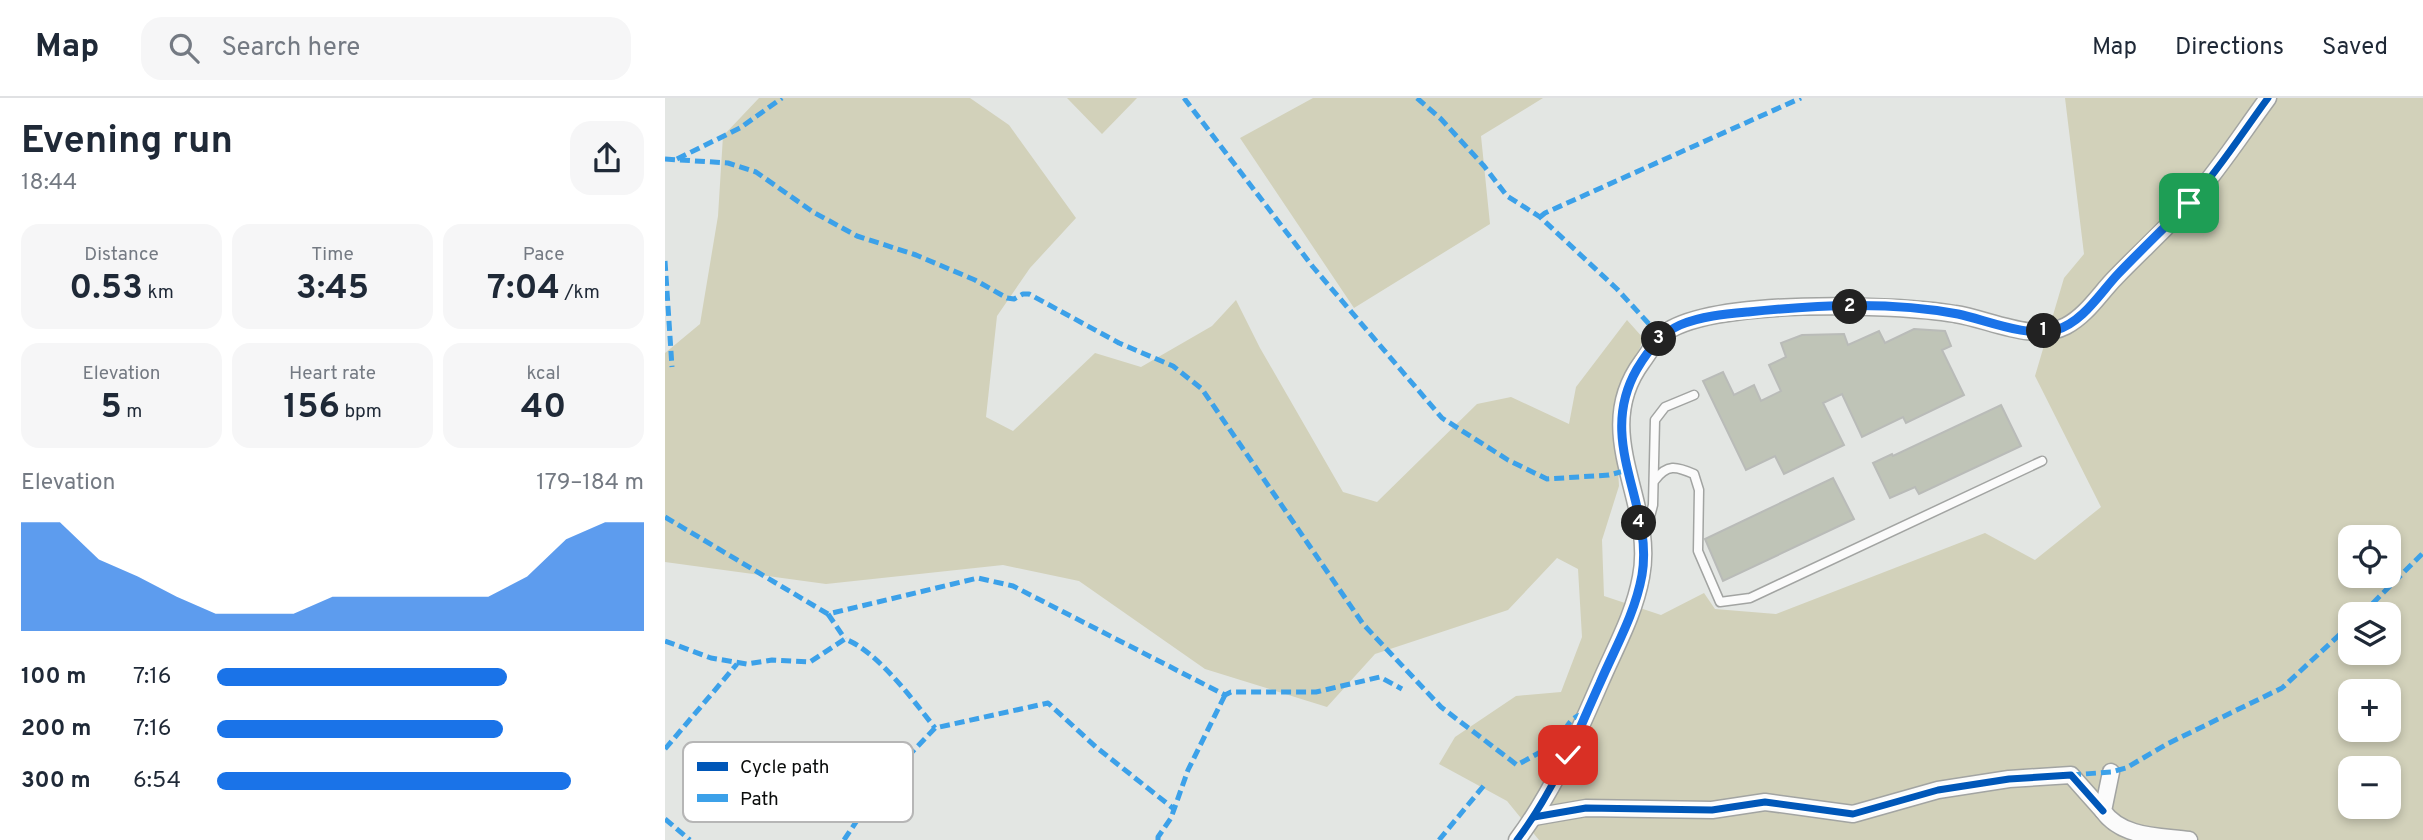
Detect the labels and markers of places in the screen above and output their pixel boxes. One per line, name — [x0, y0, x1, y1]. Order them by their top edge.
pin — [2159, 173, 2219, 233]
pin: 2 — [1833, 290, 1867, 325]
pin: 1 — [2027, 314, 2061, 348]
pin: 3 — [1641, 322, 1677, 356]
pin: 4 — [1621, 506, 1657, 540]
pin — [1538, 725, 1598, 785]

